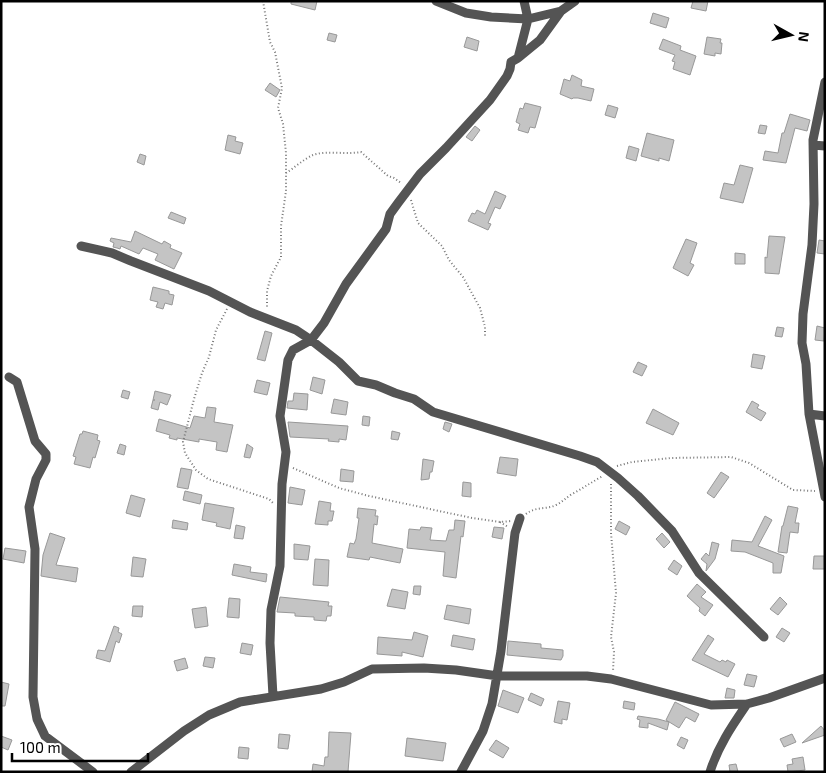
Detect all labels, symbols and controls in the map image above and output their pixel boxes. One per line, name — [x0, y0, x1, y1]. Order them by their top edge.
north arrow — [766, 10, 816, 60]
text: N — [795, 31, 813, 43]
scale bar — [12, 730, 149, 762]
text: 100 m — [20, 738, 61, 756]

